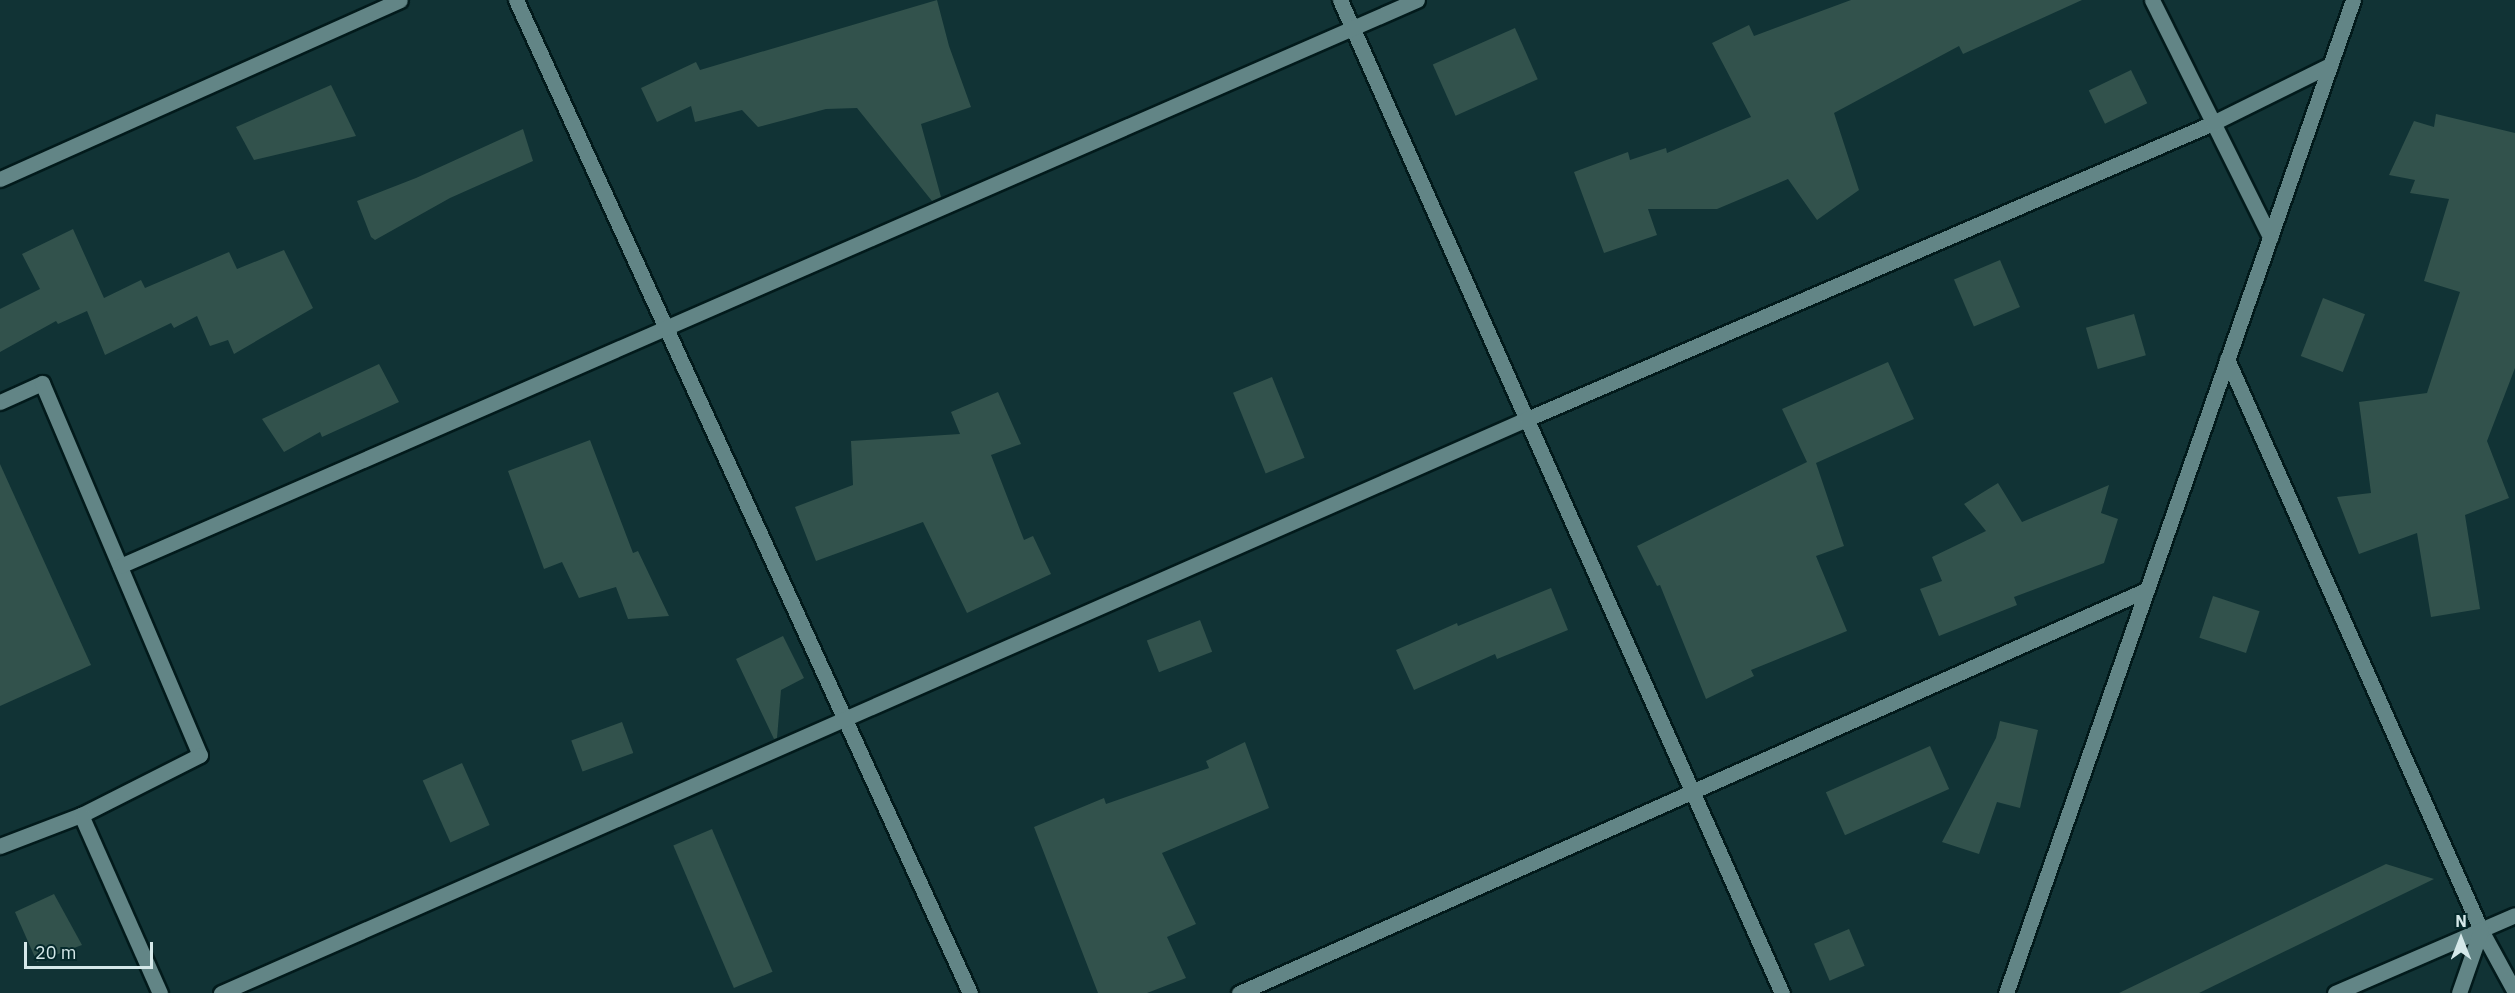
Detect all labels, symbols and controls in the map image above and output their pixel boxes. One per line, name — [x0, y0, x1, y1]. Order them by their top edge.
north arrow — [2431, 909, 2491, 969]
text: N — [2455, 911, 2467, 931]
scale bar — [27, 930, 156, 968]
text: 20 m — [35, 941, 77, 964]

